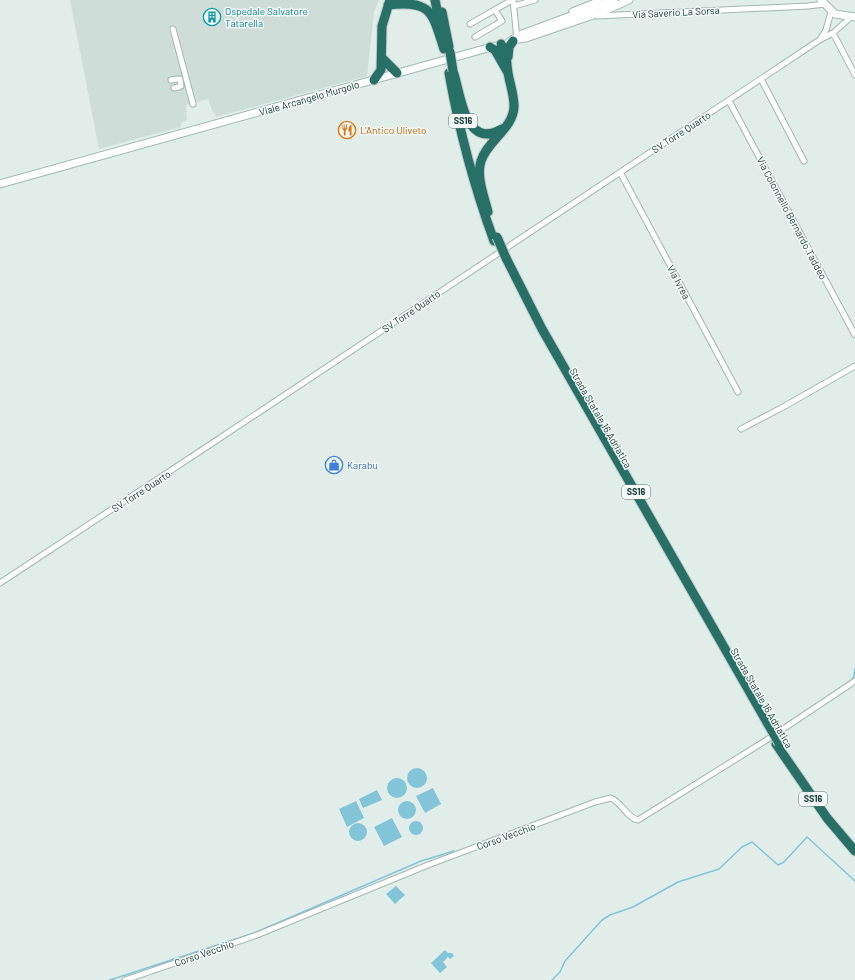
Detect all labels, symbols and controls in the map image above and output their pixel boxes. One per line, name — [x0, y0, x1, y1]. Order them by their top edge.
street label: Via Saverio La Sorsa — [632, 4, 720, 20]
place label: Ospedale Salvatore Tatarella — [225, 5, 308, 29]
building icon: Ospedale Salvatore Tatarella — [202, 7, 222, 27]
street label: Viale Arcangelo Murgolo — [258, 78, 360, 118]
street label: SV Torre Quarto — [649, 109, 713, 155]
road number: SS16 — [449, 114, 477, 128]
restaurant icon: L'Antico Uliveto — [337, 120, 357, 140]
place label: L'Antico Uliveto — [360, 124, 426, 136]
street label: Via Colonnello Bernardo Taddeo — [754, 154, 830, 282]
street label: Via Ivrea — [665, 263, 693, 301]
street label: SV Torre Quarto — [380, 287, 442, 335]
street label: Strada Statale 16 Adriatica — [567, 366, 635, 470]
shop icon: Karabu — [324, 455, 344, 475]
place label: Karabu — [347, 459, 378, 471]
street label: SV Torre Quarto — [109, 468, 173, 514]
road number: SS16 — [622, 485, 650, 499]
street label: Strada Statale 16 Adriatica — [728, 646, 796, 750]
road number: SS16 — [799, 792, 827, 806]
street label: Corso Vecchio — [475, 820, 537, 852]
street label: Corso Vecchio — [173, 937, 235, 969]

